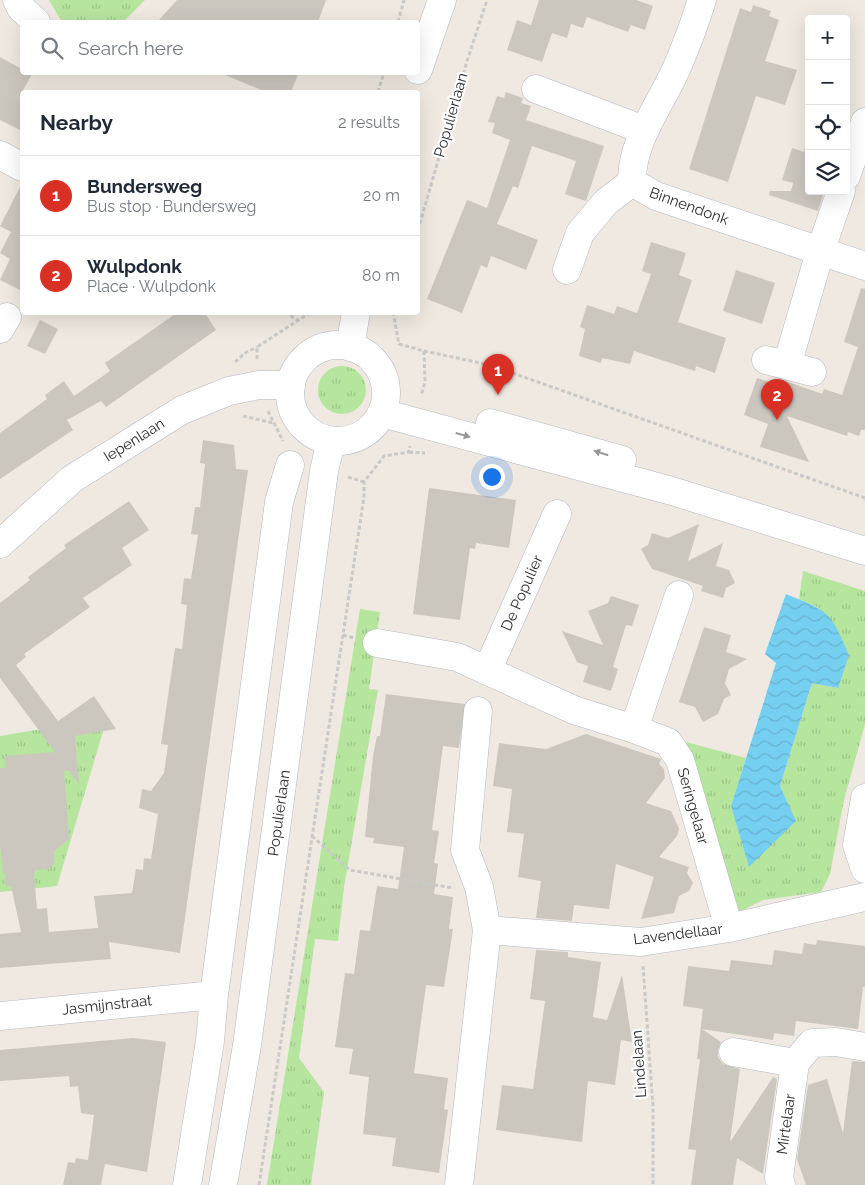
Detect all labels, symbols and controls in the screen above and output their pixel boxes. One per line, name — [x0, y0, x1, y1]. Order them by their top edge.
map controls — [805, 15, 850, 195]
button: + — [805, 15, 850, 60]
search box — [20, 20, 420, 75]
icon: search — [38, 34, 66, 62]
text: Search here — [78, 37, 184, 59]
button: − — [805, 60, 850, 105]
street label: Populierlaan — [430, 71, 472, 159]
button: locate — [805, 105, 850, 150]
text: Nearby — [40, 110, 113, 135]
text: 2 results — [338, 113, 400, 132]
button: layers — [805, 150, 850, 195]
text: Bundersweg — [87, 175, 202, 197]
street label: Binnendonk — [647, 183, 731, 229]
text: 1 — [52, 186, 60, 205]
text: 20 m — [363, 186, 400, 205]
text: Bus stop · Bundersweg — [87, 197, 257, 216]
text: Wulpdonk — [87, 255, 182, 277]
text: 2 — [51, 266, 61, 285]
text: 80 m — [362, 266, 400, 285]
text: Place · Wulpdonk — [87, 277, 216, 296]
pin: 1 — [482, 354, 514, 395]
pin: 2 — [761, 379, 793, 420]
street label: Iepenlaan — [100, 414, 168, 466]
one-way arrow — [455, 431, 470, 439]
one-way arrow — [594, 449, 609, 456]
your location — [479, 464, 505, 490]
street label: De Populier — [497, 552, 547, 634]
street label: Seringelaar — [673, 766, 713, 847]
street label: Populierlaan — [264, 769, 294, 857]
street label: Lavendellaar — [632, 920, 724, 948]
street label: Jasmijnstraat — [61, 991, 153, 1019]
street label: Lindelaan — [628, 1029, 650, 1099]
street label: Mirtelaar — [773, 1092, 799, 1156]

